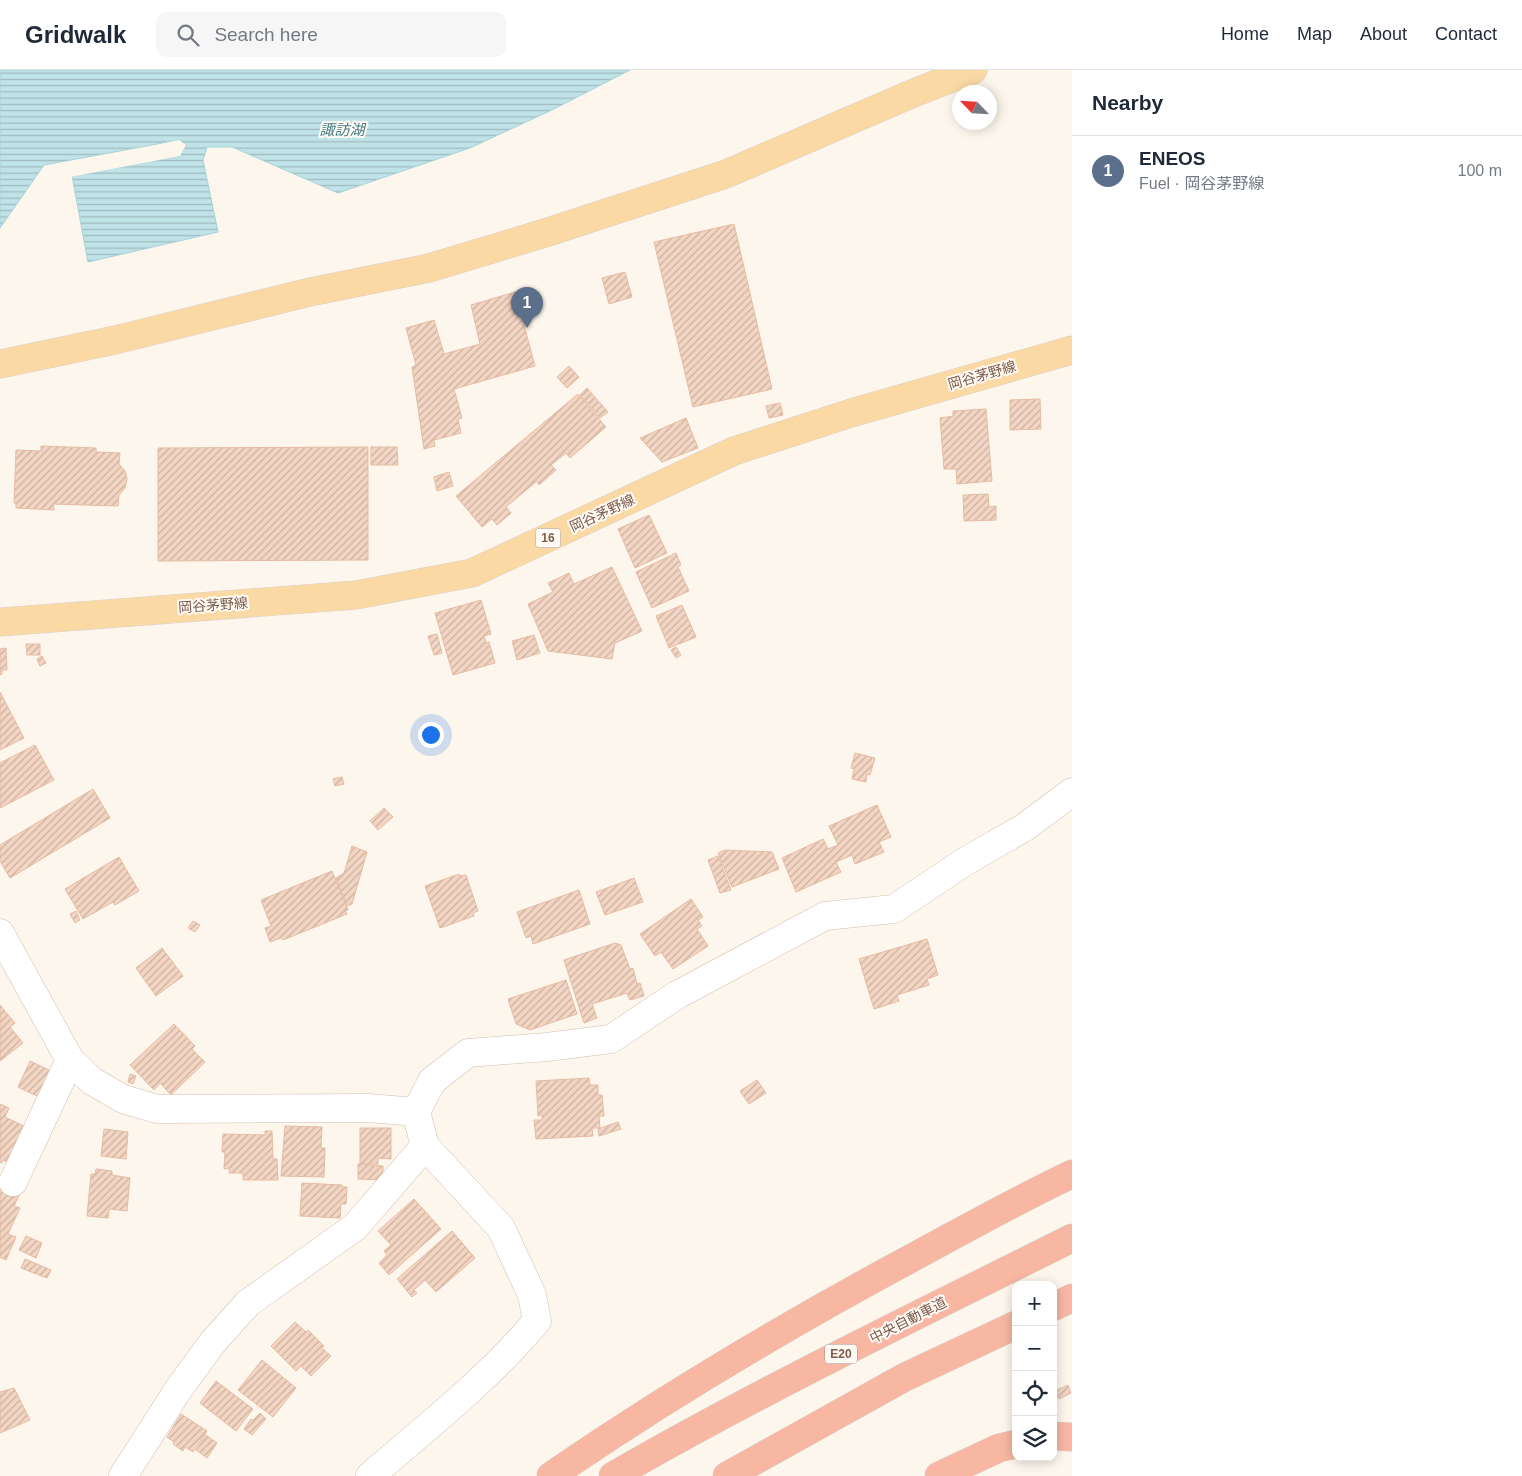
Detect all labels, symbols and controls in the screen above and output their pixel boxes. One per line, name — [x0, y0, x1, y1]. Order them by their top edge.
search box — [156, 12, 506, 57]
text: Gridwalk — [25, 21, 126, 48]
icon: search — [174, 21, 202, 49]
text: Search here — [214, 24, 318, 45]
text: Home — [1221, 24, 1269, 44]
text: Map — [1297, 24, 1332, 44]
text: About — [1360, 24, 1407, 44]
text: Contact — [1435, 24, 1497, 44]
north arrow — [952, 85, 997, 130]
text: Nearby — [1092, 91, 1163, 114]
water label: 諏訪湖 — [319, 121, 366, 138]
text: ENEOS — [1139, 148, 1206, 169]
text: 1 — [1104, 162, 1112, 179]
text: 100 m — [1458, 162, 1502, 179]
text: Fuel · 岡谷茅野線 — [1139, 175, 1264, 192]
pin: 1 — [511, 287, 543, 328]
street label: 岡谷茅野線 — [946, 358, 1018, 392]
street label: 岡谷茅野線 — [567, 491, 637, 535]
road number: 16 — [536, 528, 560, 548]
street label: 岡谷茅野線 — [178, 595, 248, 615]
your location — [418, 722, 444, 748]
map controls — [1012, 1281, 1057, 1461]
button: + — [1012, 1281, 1057, 1326]
street label: 中央自動車道 — [867, 1294, 949, 1346]
button: − — [1012, 1326, 1057, 1371]
road number: E20 — [825, 1344, 857, 1364]
button: locate — [1012, 1371, 1057, 1416]
button: layers — [1012, 1416, 1057, 1461]

